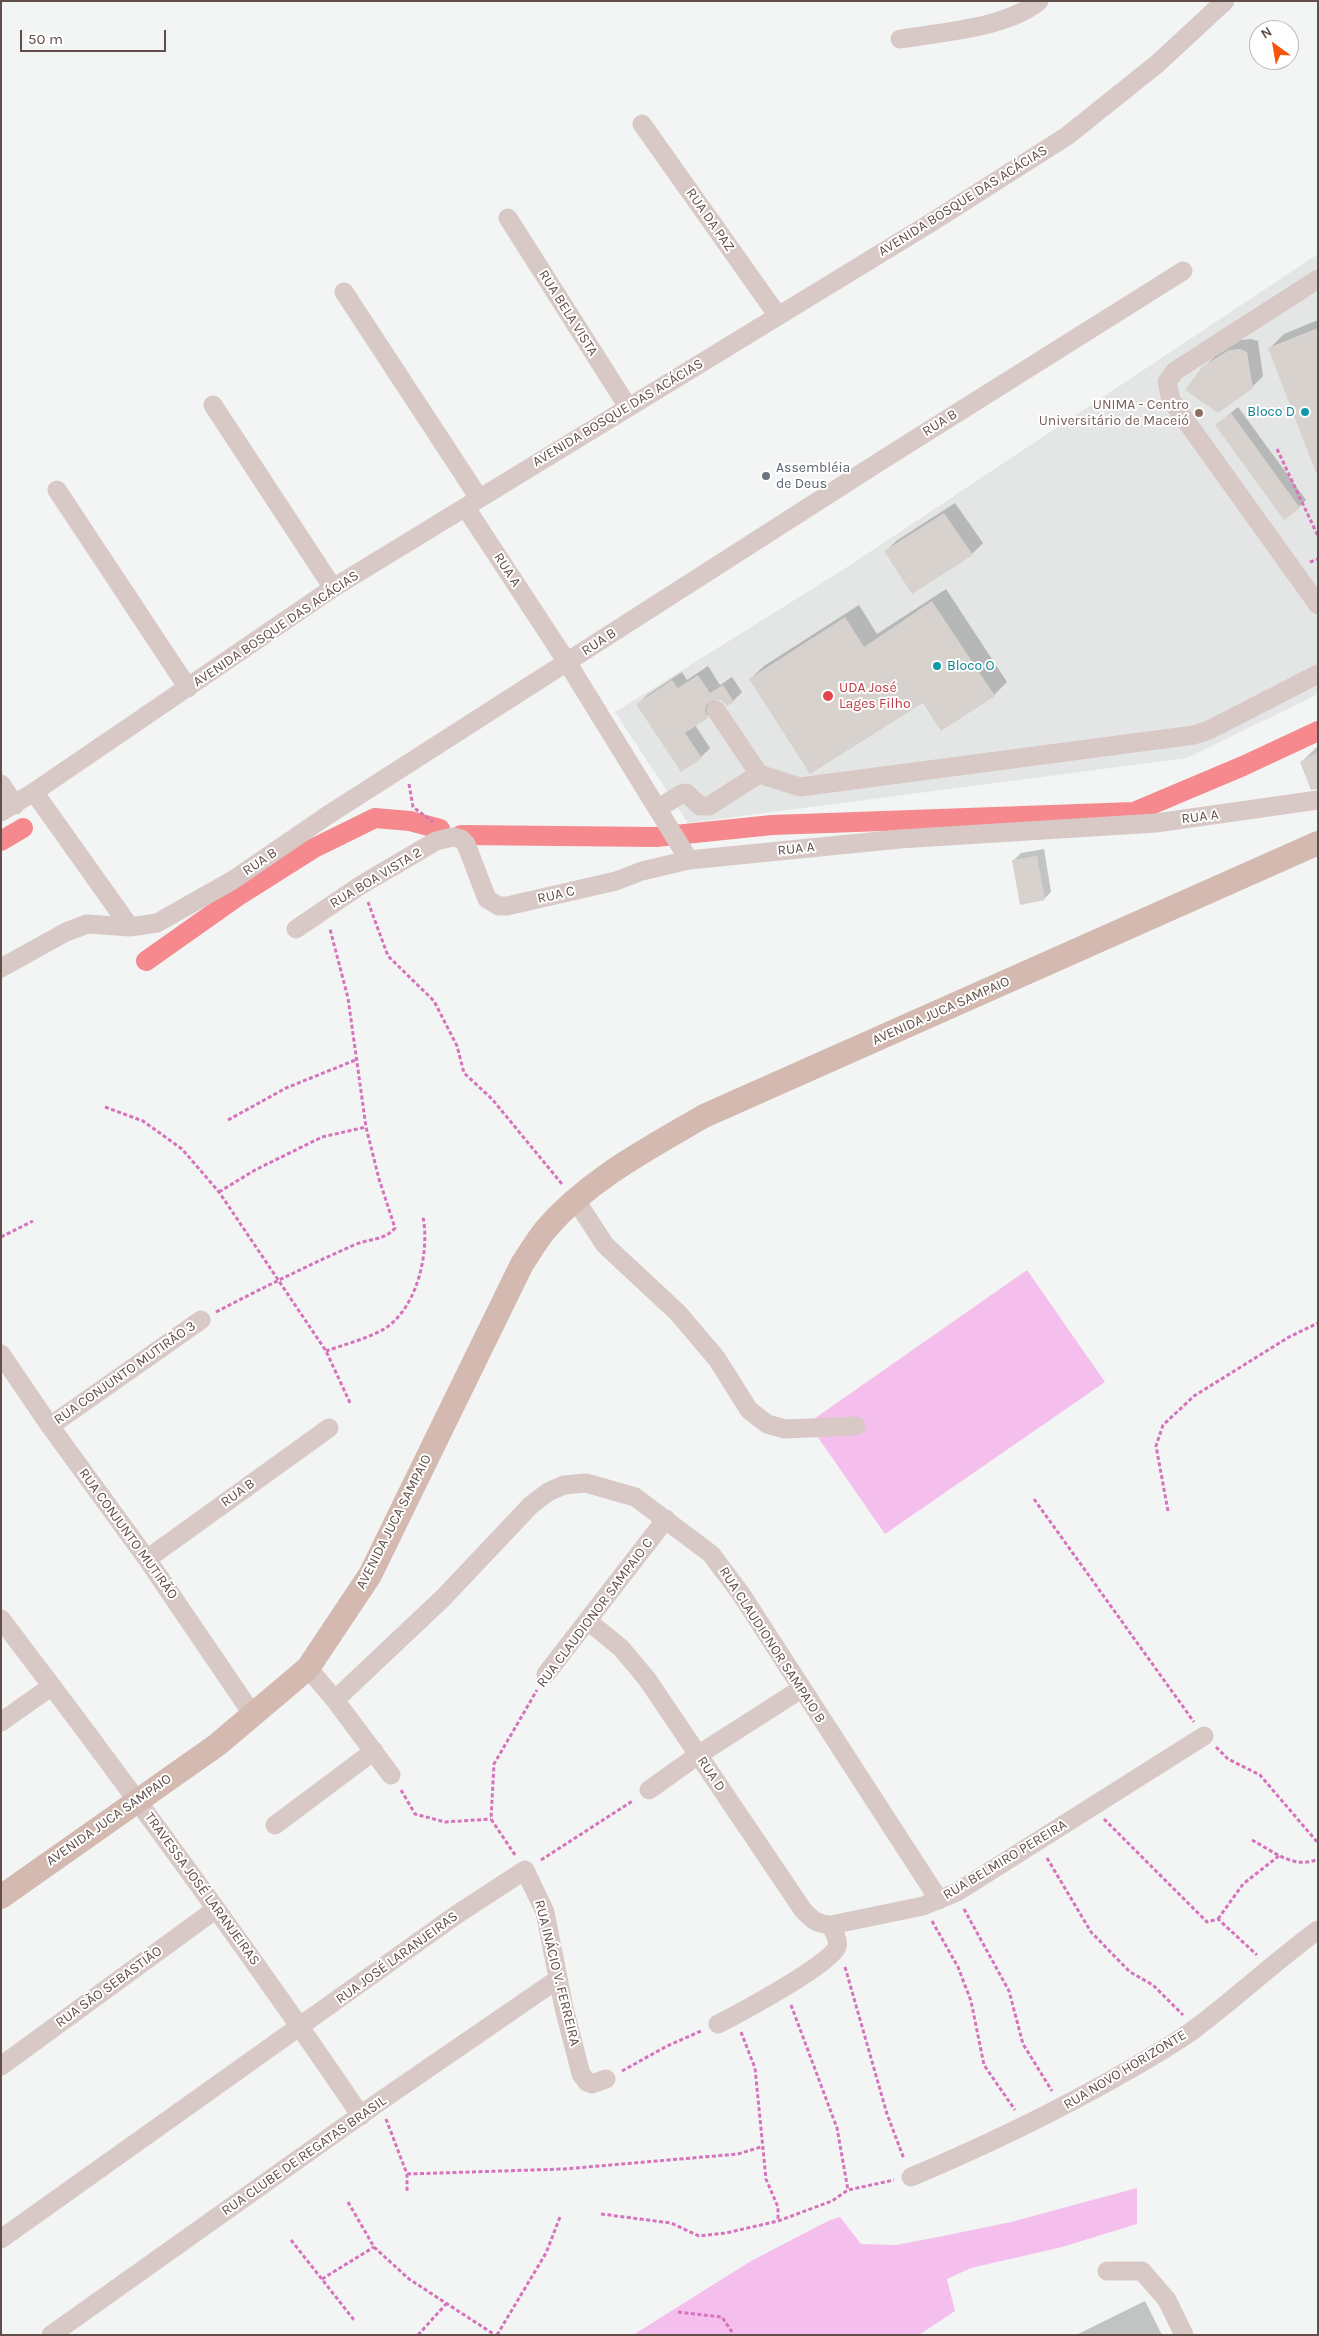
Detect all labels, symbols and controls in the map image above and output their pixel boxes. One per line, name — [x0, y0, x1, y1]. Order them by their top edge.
scale bar — [22, 20, 169, 52]
north arrow — [1249, 20, 1299, 70]
text: N — [1258, 23, 1275, 43]
text: 50 m — [28, 30, 63, 48]
street label: AVENIDA BOSQUE DAS ACÁCIAS — [875, 142, 1051, 260]
street label: RUA DA PAZ — [682, 185, 738, 255]
street label: RUA BELA VISTA — [535, 267, 601, 359]
street label: AVENIDA BOSQUE DAS ACÁCIAS — [530, 355, 706, 471]
place label: UNIMA - Centro Universitário de Maceió — [1039, 397, 1189, 430]
place label: Bloco D — [1247, 404, 1295, 420]
street label: RUA B — [920, 406, 960, 440]
marker: Bloco D — [1299, 406, 1311, 418]
marker: UNIMA - Centro Universitário de Maceió — [1193, 407, 1205, 419]
place label: Assembléia de Deus — [776, 460, 850, 492]
marker: Assembléia de Deus — [760, 470, 772, 482]
street label: RUA A — [490, 550, 524, 590]
street label: AVENIDA BOSQUE DAS ACÁCIAS — [190, 567, 362, 691]
street label: RUA B — [579, 625, 619, 659]
place label: Bloco O — [947, 658, 995, 674]
marker: Bloco O — [931, 660, 943, 672]
place label: UDA José Lages Filho — [839, 680, 911, 712]
marker: UDA José Lages Filho — [821, 689, 835, 703]
street label: RUA A — [1181, 806, 1219, 828]
street label: RUA A — [777, 839, 815, 859]
street label: RUA B — [240, 844, 280, 880]
street label: RUA BOA VISTA 2 — [327, 844, 425, 912]
street label: RUA C — [536, 883, 576, 907]
street label: AVENIDA JUCA SAMPAIO — [870, 973, 1012, 1049]
street label: RUA CONJUNTO MUTIRÃO 3 — [51, 1318, 199, 1428]
street label: AVENIDA JUCA SAMPAIO — [353, 1452, 435, 1592]
street label: RUA CONJUNTO MUTIRÃO — [75, 1465, 181, 1603]
street label: RUA B — [218, 1475, 258, 1511]
street label: RUA CLAUDIONOR SAMPAIO C — [533, 1535, 657, 1691]
street label: RUA CLAUDIONOR SAMPAIO B — [715, 1564, 829, 1726]
street label: RUA D — [693, 1753, 729, 1795]
street label: AVENIDA JUCA SAMPAIO — [43, 1770, 175, 1870]
street label: TRAVESSA JOSÉ LARANJEIRAS — [141, 1809, 263, 1969]
street label: RUA BELMIRO PEREIRA — [940, 1816, 1070, 1904]
street label: RUA INÁCIO V. FERREIRA — [531, 1898, 583, 2048]
street label: RUA JOSÉ LARANJEIRAS — [333, 1908, 461, 2008]
street label: RUA SÃO SEBASTIÃO — [52, 1943, 166, 2031]
street label: RUA NOVO HORIZONTE — [1061, 2027, 1189, 2113]
street label: RUA CLUBE DE REGATAS BRASIL — [218, 2093, 390, 2219]

